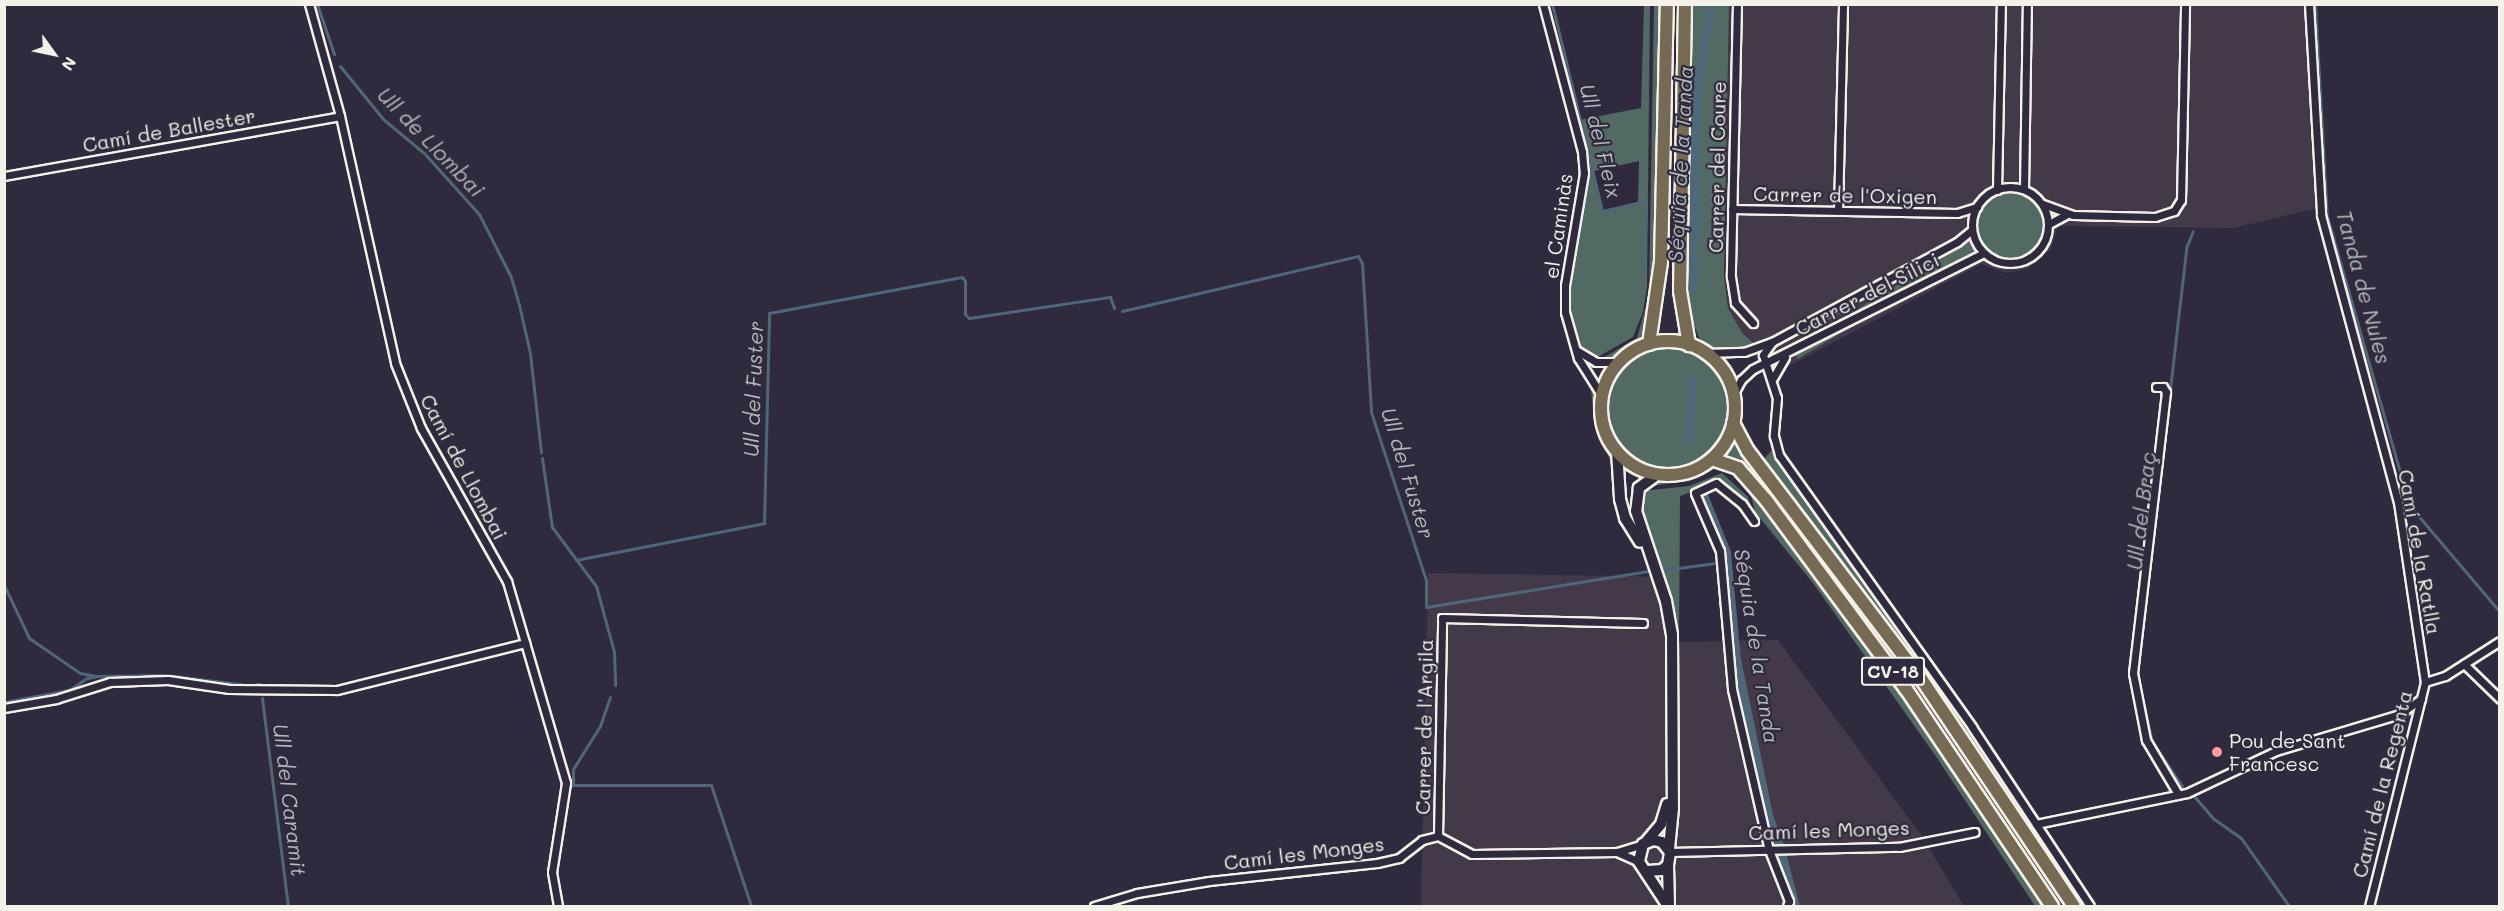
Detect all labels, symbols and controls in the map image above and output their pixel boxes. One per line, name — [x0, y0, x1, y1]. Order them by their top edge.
north arrow — [24, 24, 84, 84]
text: N — [57, 53, 82, 75]
water label: Séquia de la Tanda — [1662, 65, 1698, 263]
water label: Ull del Fleix — [1575, 81, 1627, 201]
street label: Carrer del Coure — [1704, 81, 1730, 253]
water label: Ull de Llombai — [372, 82, 490, 202]
street label: Camí de Ballester — [81, 103, 257, 157]
street label: el Caminàs — [1539, 172, 1577, 280]
street label: Carrer de l'Oxigen — [1753, 181, 1937, 209]
water label: Tanda de Nules — [2331, 207, 2397, 367]
street label: Carrer del Silici — [1791, 247, 1943, 341]
water label: Ull del Fuster — [738, 321, 768, 457]
street label: Camí de Llombai — [415, 390, 513, 544]
water label: Ull del Fuster — [1376, 404, 1440, 542]
water label: Ull del Braç — [2121, 451, 2161, 571]
street label: Camí de la Ratlla — [2394, 468, 2446, 636]
water label: Séquia de la Tanda — [1729, 547, 1785, 745]
street label: Carrer de l'Argila — [1410, 639, 1438, 815]
road number: CV-18 — [1860, 656, 1926, 686]
street label: Camí de la Regenta — [2347, 688, 2417, 880]
water label: Ull del Caramit — [268, 722, 312, 878]
place label: Pou de Sant Francesc — [2229, 728, 2345, 775]
marker: Pou de Sant Francesc — [2210, 745, 2224, 759]
street label: Camí les Monges — [1748, 815, 1910, 845]
street label: Camí les Monges — [1222, 831, 1386, 875]

